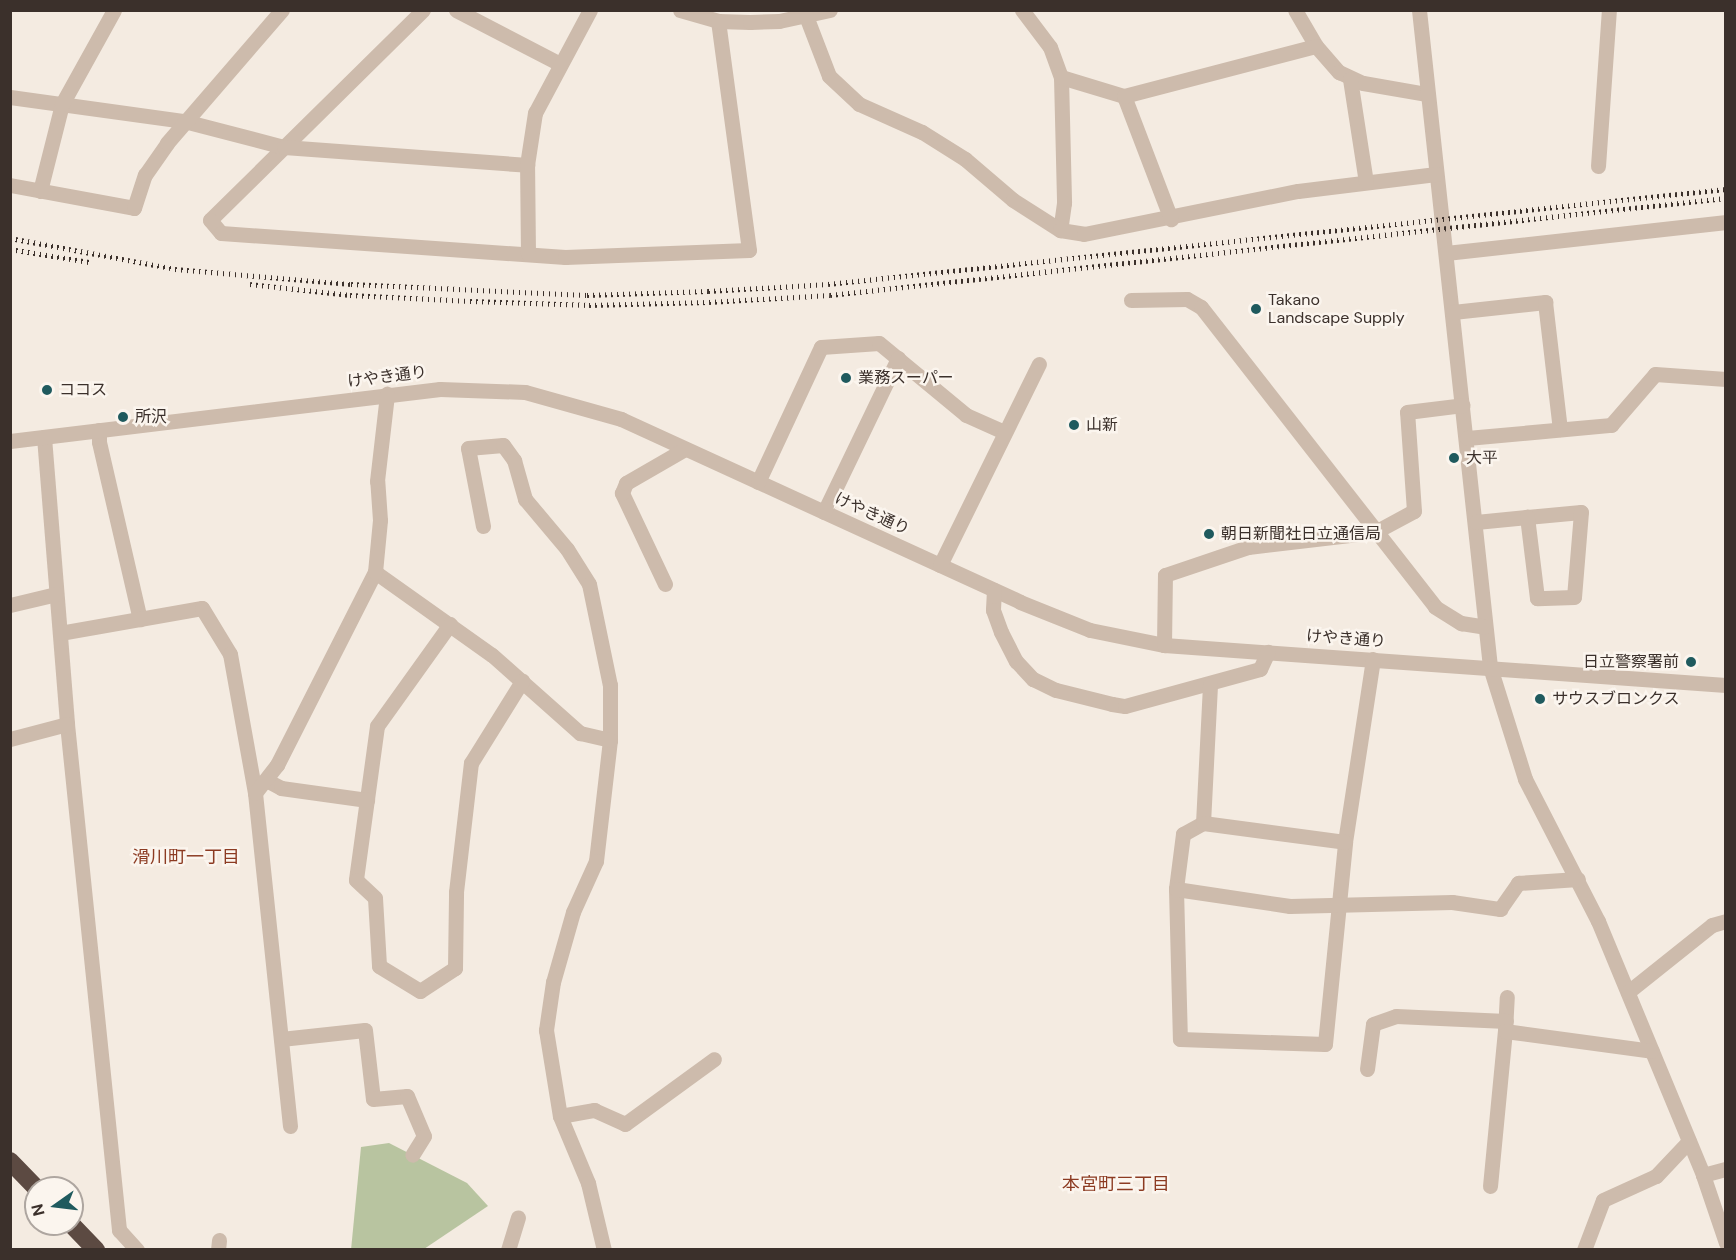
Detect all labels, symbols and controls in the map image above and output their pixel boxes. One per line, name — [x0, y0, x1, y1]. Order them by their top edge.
place label: Takano Landscape Supply — [1268, 290, 1405, 328]
marker: Takano Landscape Supply — [1249, 302, 1263, 316]
street label: けやき通り — [346, 363, 428, 391]
place label: 業務スーパー — [858, 368, 954, 388]
marker: 業務スーパー — [839, 371, 853, 385]
place label: ココス — [59, 380, 107, 400]
marker: ココス — [40, 383, 54, 397]
place label: 所沢 — [135, 407, 167, 427]
marker: 所沢 — [116, 410, 130, 424]
place label: 山新 — [1086, 415, 1118, 435]
marker: 山新 — [1067, 418, 1081, 432]
place label: 大平 — [1466, 448, 1498, 468]
marker: 大平 — [1447, 451, 1461, 465]
street label: けやき通り — [832, 489, 912, 539]
place label: 朝日新聞社日立通信局 — [1221, 524, 1381, 544]
marker: 朝日新聞社日立通信局 — [1202, 527, 1216, 541]
street label: けやき通り — [1305, 627, 1387, 651]
place label: 日立警察署前 — [1583, 652, 1679, 672]
marker: 日立警察署前 — [1684, 655, 1698, 669]
place label: サウスブロンクス — [1552, 689, 1680, 709]
marker: サウスブロンクス — [1533, 692, 1547, 706]
district label: 滑川町一丁目 — [132, 846, 240, 868]
district label: 本宮町三丁目 — [1062, 1173, 1170, 1195]
north arrow — [24, 1176, 84, 1236]
text: N — [26, 1202, 50, 1218]

